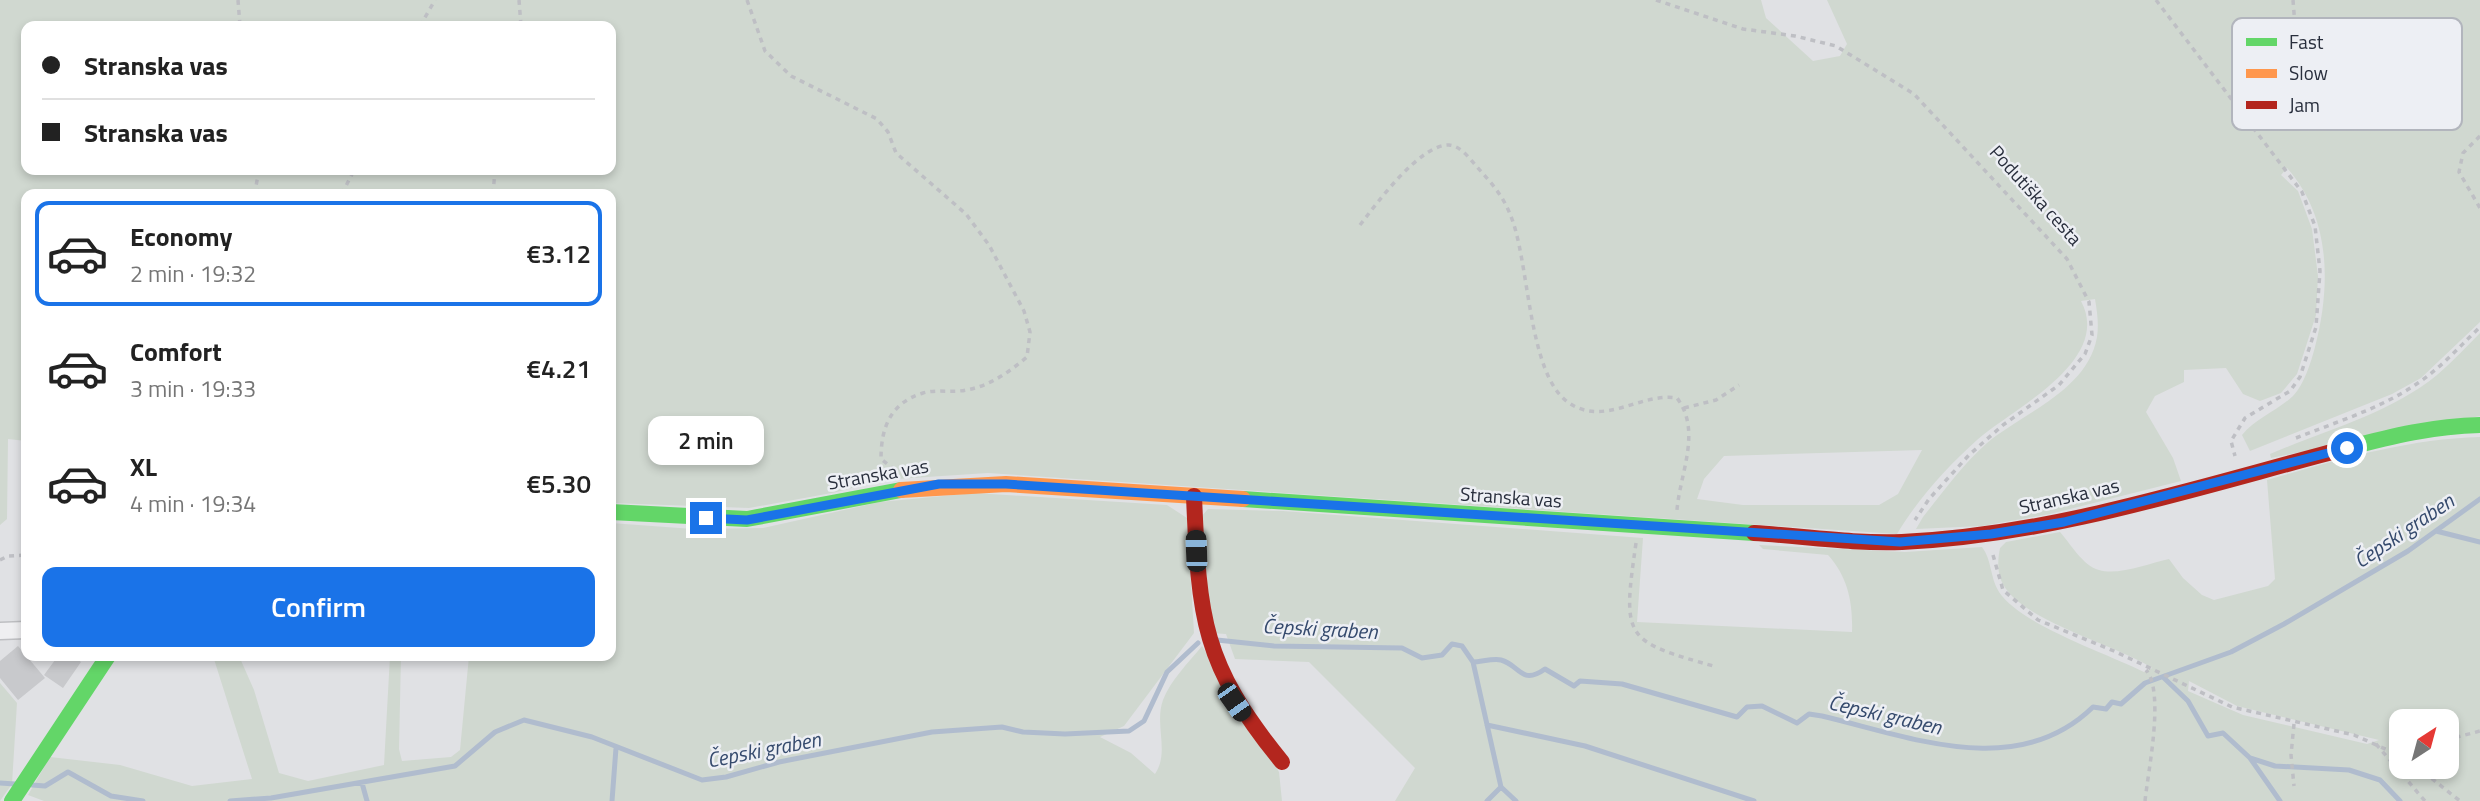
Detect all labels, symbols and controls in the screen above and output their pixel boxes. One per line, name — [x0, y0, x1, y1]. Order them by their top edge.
legend — [2232, 18, 2462, 130]
text: Fast — [2289, 27, 2324, 56]
text: Stranska vas — [84, 46, 228, 85]
text: Slow — [2289, 58, 2328, 87]
text: Jam — [2289, 90, 2320, 119]
text: Stranska vas — [84, 113, 228, 152]
street label: Podutiška cesta — [1983, 138, 2090, 252]
text: Economy — [130, 217, 232, 256]
icon: car — [46, 222, 109, 285]
text: €3.12 — [527, 234, 591, 273]
text: 2 min · 19:32 — [130, 256, 256, 291]
text: Comfort — [130, 332, 222, 371]
icon: car — [46, 337, 109, 400]
text: €4.21 — [527, 349, 591, 388]
text: 3 min · 19:33 — [130, 371, 256, 406]
callout: 2 min — [648, 416, 764, 466]
text: 2 min — [678, 423, 734, 458]
route start — [2331, 432, 2363, 464]
text: XL — [130, 447, 157, 486]
street label: Stranska vas — [825, 450, 931, 497]
icon: car — [46, 452, 109, 515]
text: €5.30 — [527, 464, 591, 503]
street label: Stranska vas — [2016, 470, 2122, 521]
street label: Stranska vas — [1459, 478, 1563, 515]
water label: Čepski graben — [2347, 484, 2461, 576]
text: 4 min · 19:34 — [130, 486, 256, 521]
route end — [690, 502, 722, 534]
car — [1185, 530, 1208, 572]
button: Confirm — [42, 567, 595, 647]
water label: Čepski graben — [1262, 609, 1379, 647]
car — [1214, 679, 1255, 725]
water label: Čepski graben — [1826, 685, 1945, 743]
north arrow — [2389, 709, 2459, 779]
map controls — [2389, 709, 2459, 779]
water label: Čepski graben — [704, 722, 824, 776]

